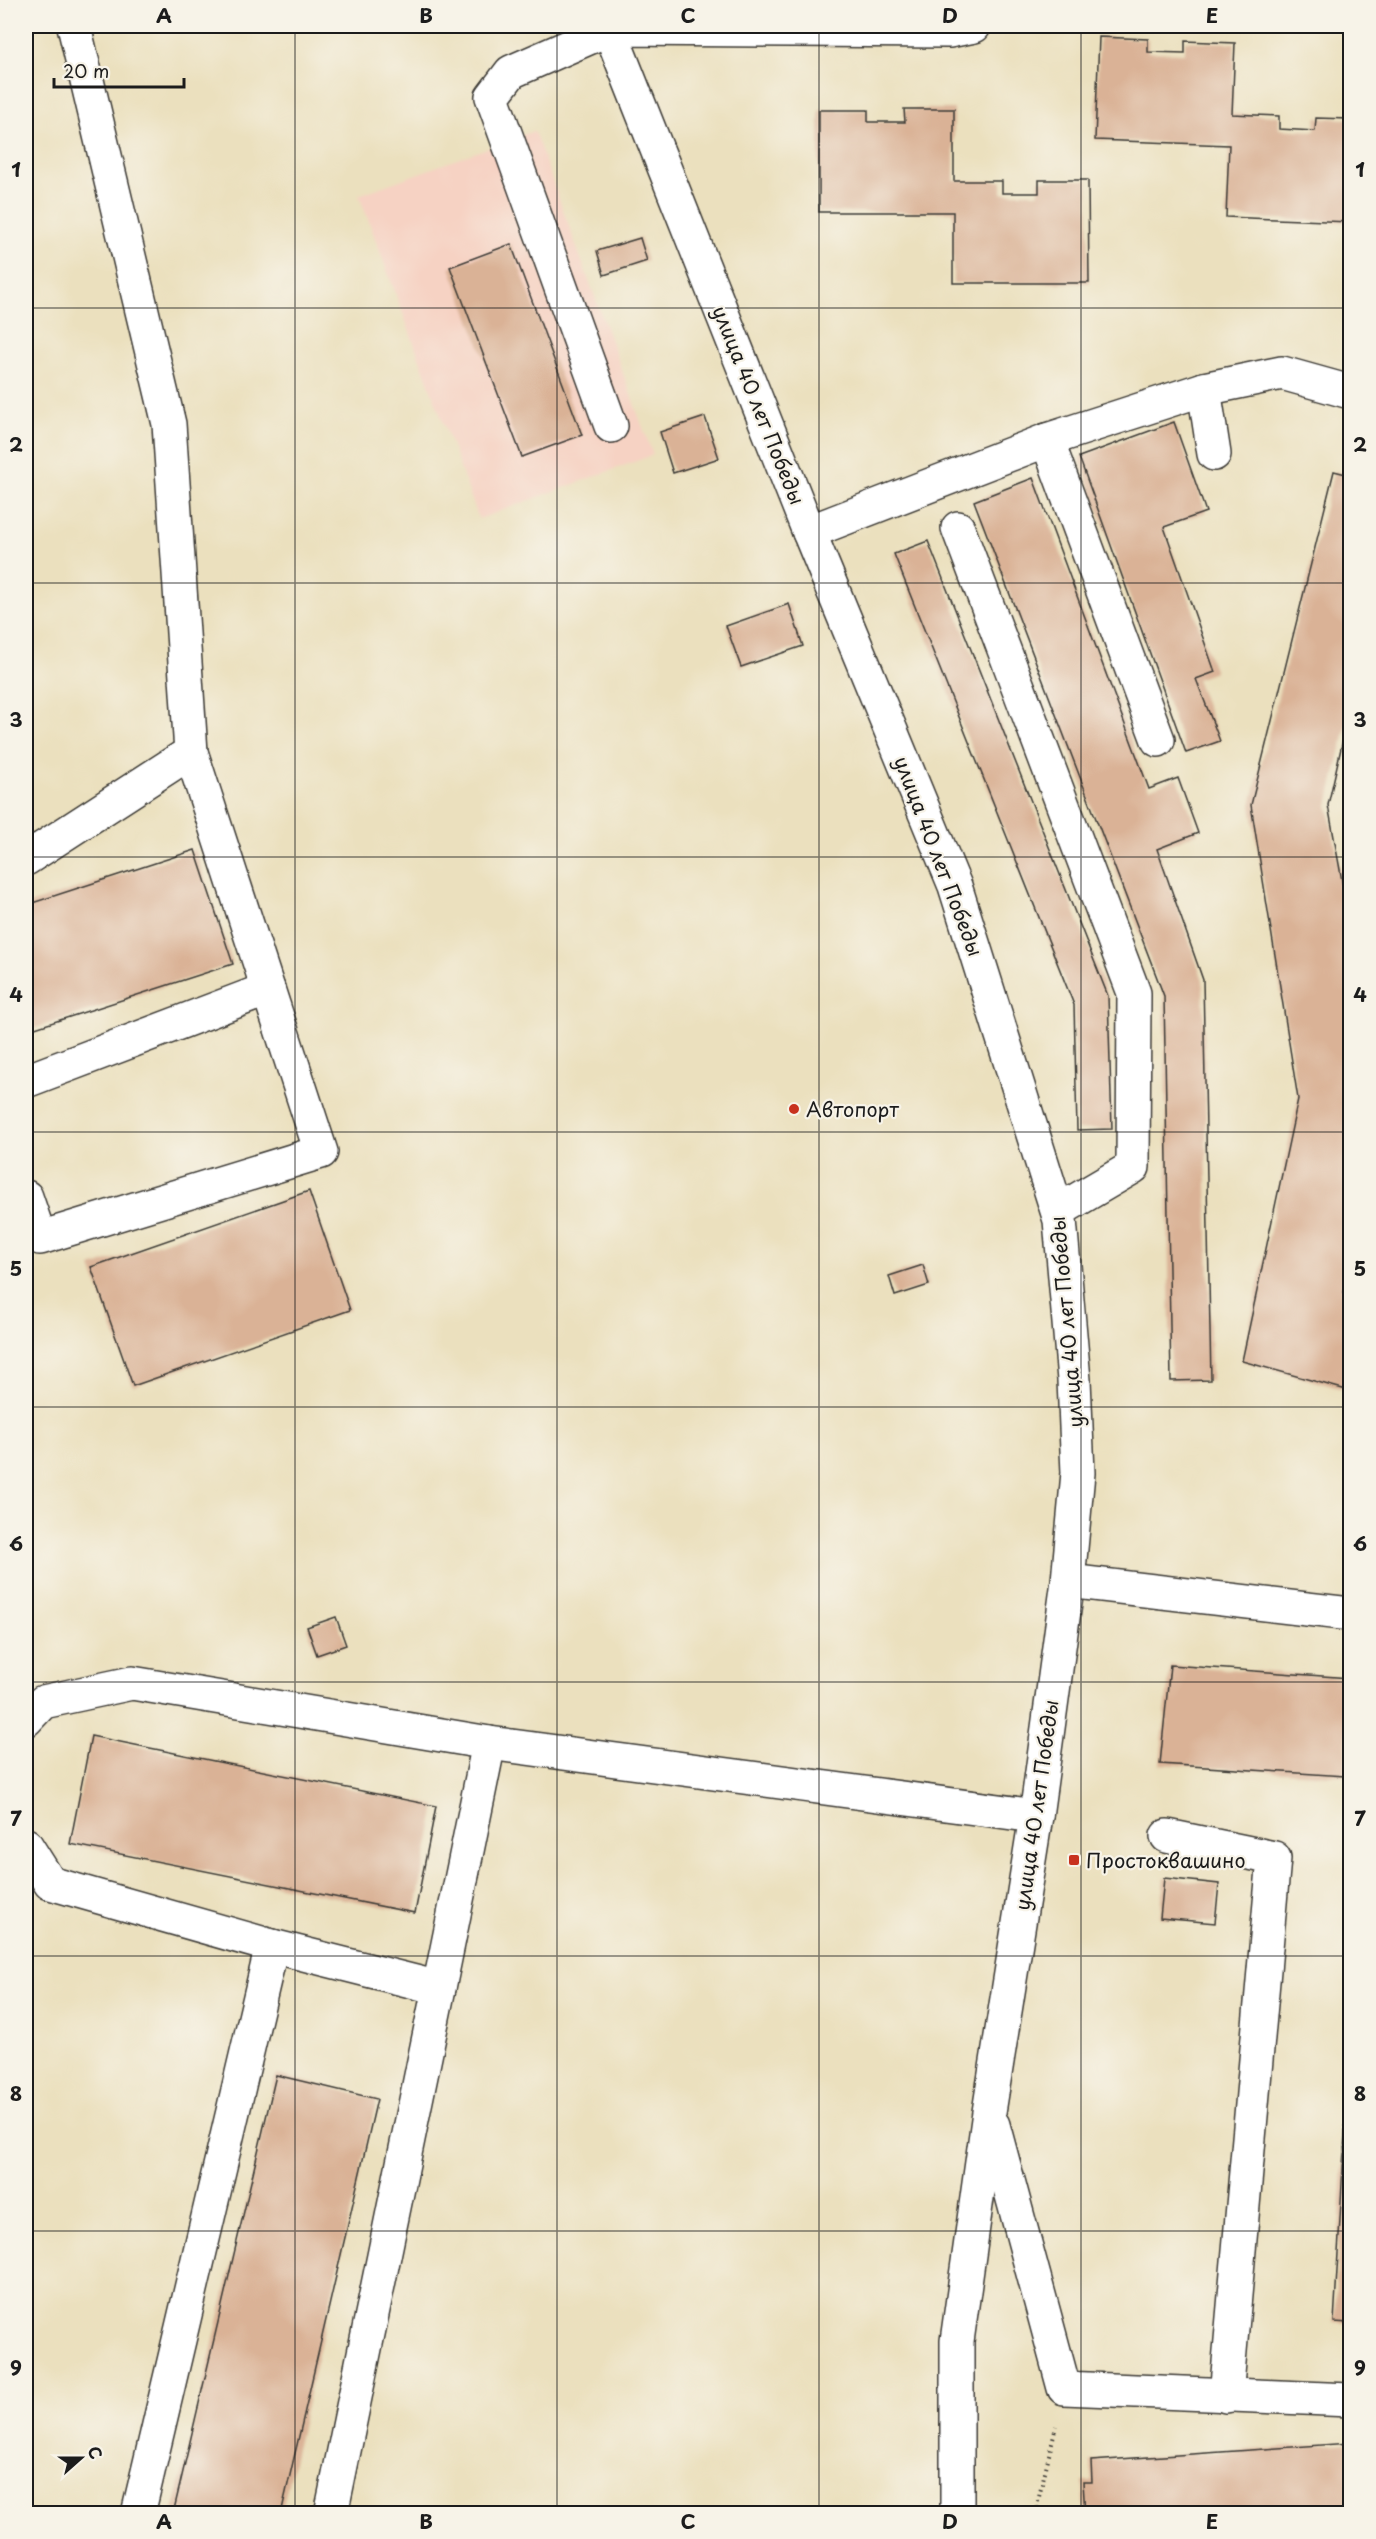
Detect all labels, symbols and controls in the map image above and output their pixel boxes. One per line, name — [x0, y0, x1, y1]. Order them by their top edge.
text: A — [156, 0, 172, 30]
text: B — [419, 0, 433, 30]
text: C — [680, 0, 696, 30]
text: D — [942, 0, 958, 30]
text: E — [1206, 0, 1218, 30]
scale bar — [54, 51, 184, 89]
text: 20 m — [63, 57, 109, 84]
text: 1 — [11, 154, 21, 184]
text: 1 — [1355, 154, 1365, 184]
street label: улица 40 лет Победы — [705, 301, 813, 509]
text: 2 — [9, 429, 23, 459]
text: 2 — [1353, 429, 1367, 459]
text: 3 — [9, 704, 23, 734]
text: 3 — [1353, 704, 1367, 734]
street label: улица 40 лет Победы — [887, 752, 991, 960]
text: 4 — [9, 979, 23, 1009]
text: 4 — [1353, 979, 1367, 1009]
place label: Автопорт — [806, 1094, 899, 1124]
marker: Автопорт — [787, 1102, 801, 1116]
street label: улица 40 лет Победы — [1042, 1215, 1090, 1429]
text: 5 — [10, 1253, 22, 1283]
text: 5 — [1354, 1253, 1366, 1283]
text: 6 — [9, 1528, 23, 1558]
text: 6 — [1353, 1528, 1367, 1558]
street label: улица 40 лет Победы — [1006, 1698, 1066, 1912]
text: 7 — [10, 1803, 22, 1833]
text: 7 — [1354, 1803, 1366, 1833]
place label: Простоквашино — [1086, 1845, 1246, 1875]
marker: Простоквашино — [1067, 1853, 1081, 1867]
text: 8 — [10, 2078, 22, 2108]
text: 8 — [1354, 2078, 1366, 2108]
text: 9 — [10, 2352, 22, 2382]
text: 9 — [1354, 2352, 1366, 2382]
north arrow — [51, 2428, 111, 2488]
text: С — [83, 2442, 109, 2462]
text: A — [156, 2506, 172, 2536]
text: B — [419, 2506, 433, 2536]
text: C — [680, 2506, 696, 2536]
text: D — [942, 2506, 958, 2536]
text: E — [1206, 2506, 1218, 2536]

